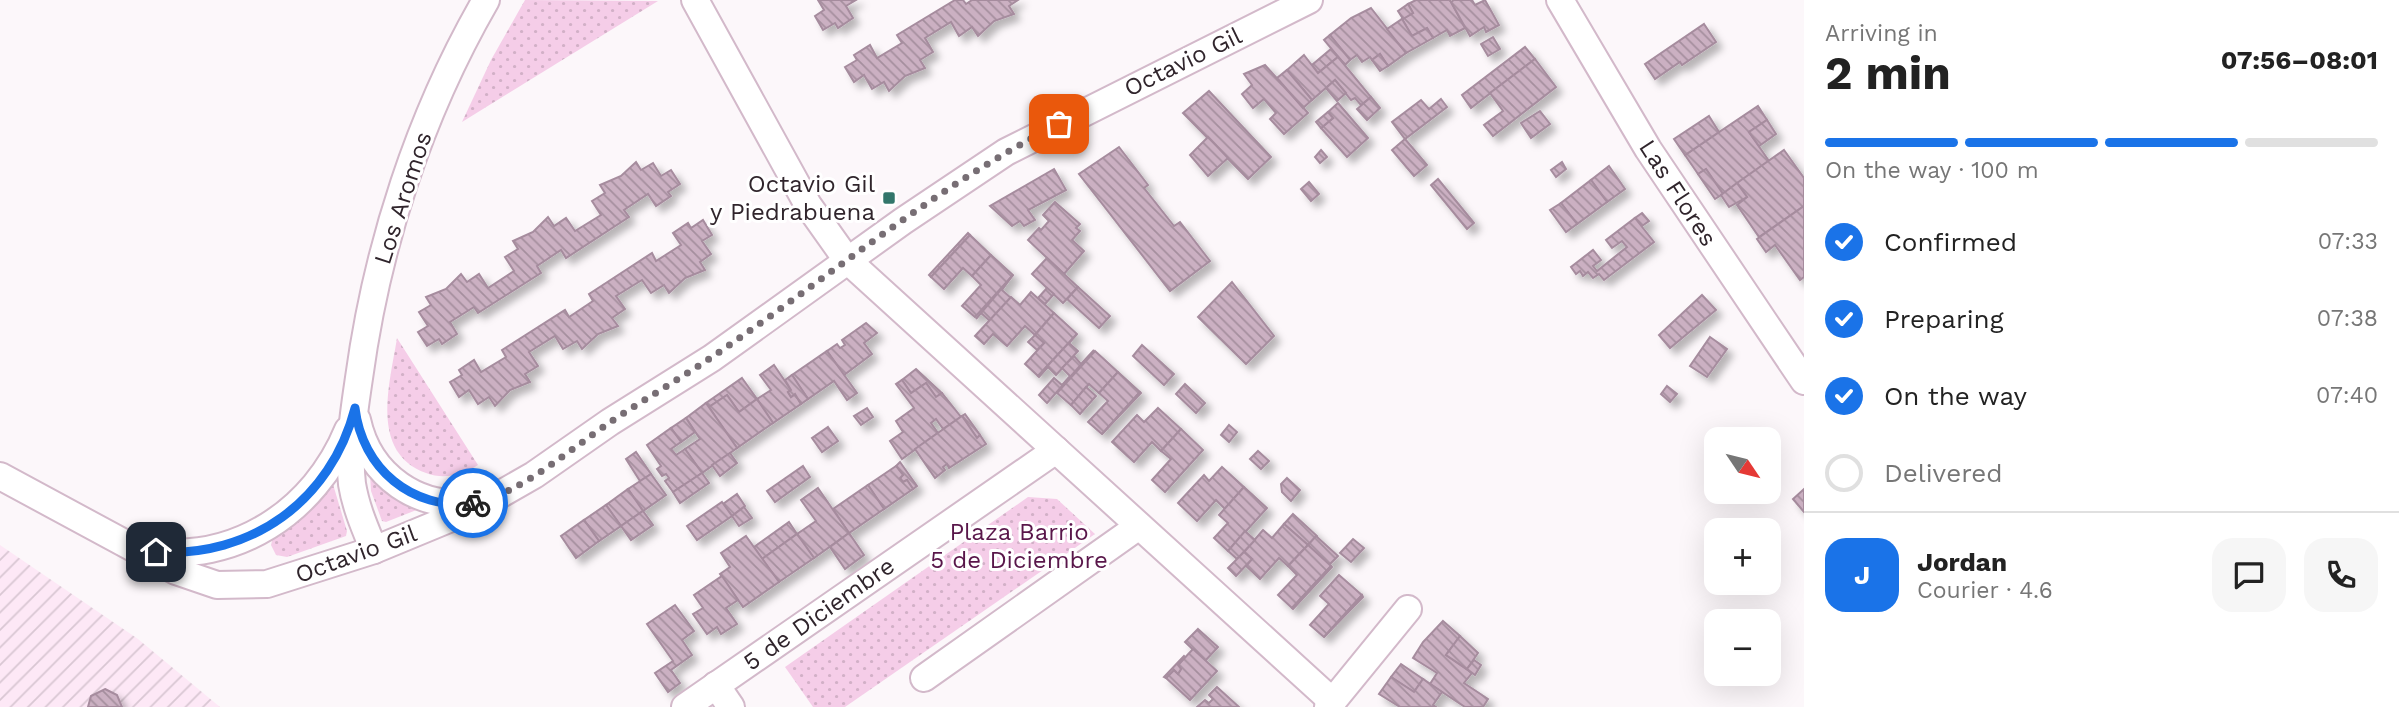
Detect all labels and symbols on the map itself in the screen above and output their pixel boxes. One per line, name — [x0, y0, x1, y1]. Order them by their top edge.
street label: Octavio Gil — [1120, 21, 1247, 102]
pin — [1029, 94, 1089, 154]
street label: Los Aromos — [368, 128, 438, 268]
street label: Las Flores — [1633, 135, 1723, 251]
place label: Octavio Gil y Piedrabuena — [710, 170, 876, 226]
marker: Octavio Gil y Piedrabuena — [881, 190, 897, 206]
north arrow — [1704, 427, 1782, 504]
courier — [438, 468, 508, 538]
park label: Plaza Barrio 5 de Diciembre — [930, 518, 1108, 574]
street label: Octavio Gil — [291, 519, 421, 589]
pin — [126, 522, 186, 582]
street label: 5 de Diciembre — [738, 552, 900, 676]

